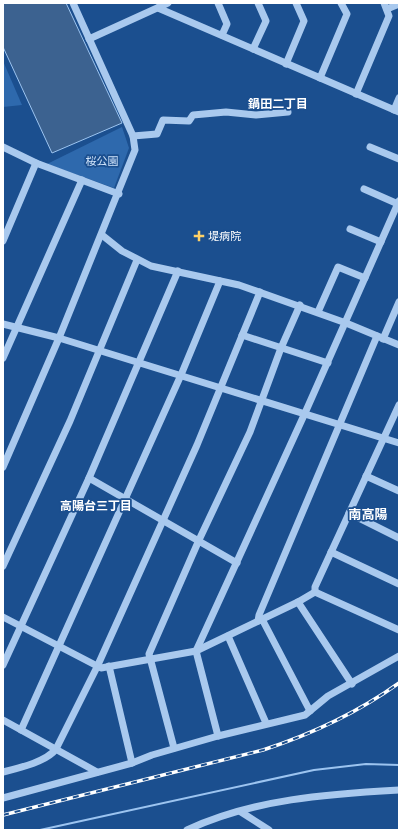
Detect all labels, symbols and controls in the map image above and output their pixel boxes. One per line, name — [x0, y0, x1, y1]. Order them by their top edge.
district label: 鍋田二丁目 — [248, 95, 308, 112]
park label: 桜公園 — [86, 153, 119, 169]
place label: 堤病院 — [208, 228, 241, 244]
marker: 堤病院 — [193, 230, 205, 242]
district label: 高陽台三丁目 — [60, 497, 132, 514]
district label: 南高陽 — [348, 505, 388, 524]

